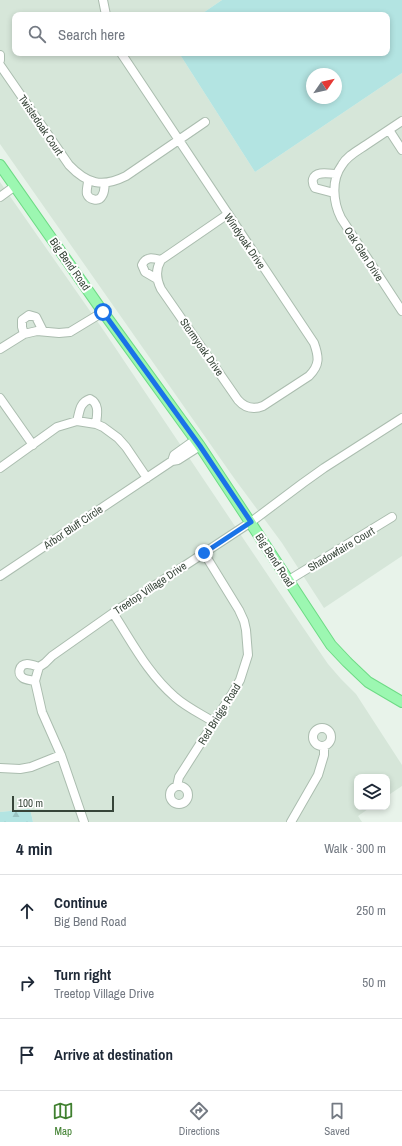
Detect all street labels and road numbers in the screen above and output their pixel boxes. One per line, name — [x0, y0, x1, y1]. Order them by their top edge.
street label: Twistedoak Court — [16, 92, 67, 158]
street label: Windyoak Drive — [221, 210, 269, 272]
street label: Oak Glen Drive — [341, 224, 387, 284]
street label: Big Bend Road — [47, 235, 93, 293]
street label: Stormyoak Drive — [177, 315, 227, 379]
street label: Arbor Bluff Circle — [40, 502, 105, 553]
street label: Shadowfaire Court — [305, 523, 377, 574]
street label: Big Bend Road — [252, 531, 298, 589]
street label: Treetop Village Drive — [111, 559, 189, 617]
street label: Red Bridge Road — [195, 681, 243, 747]

